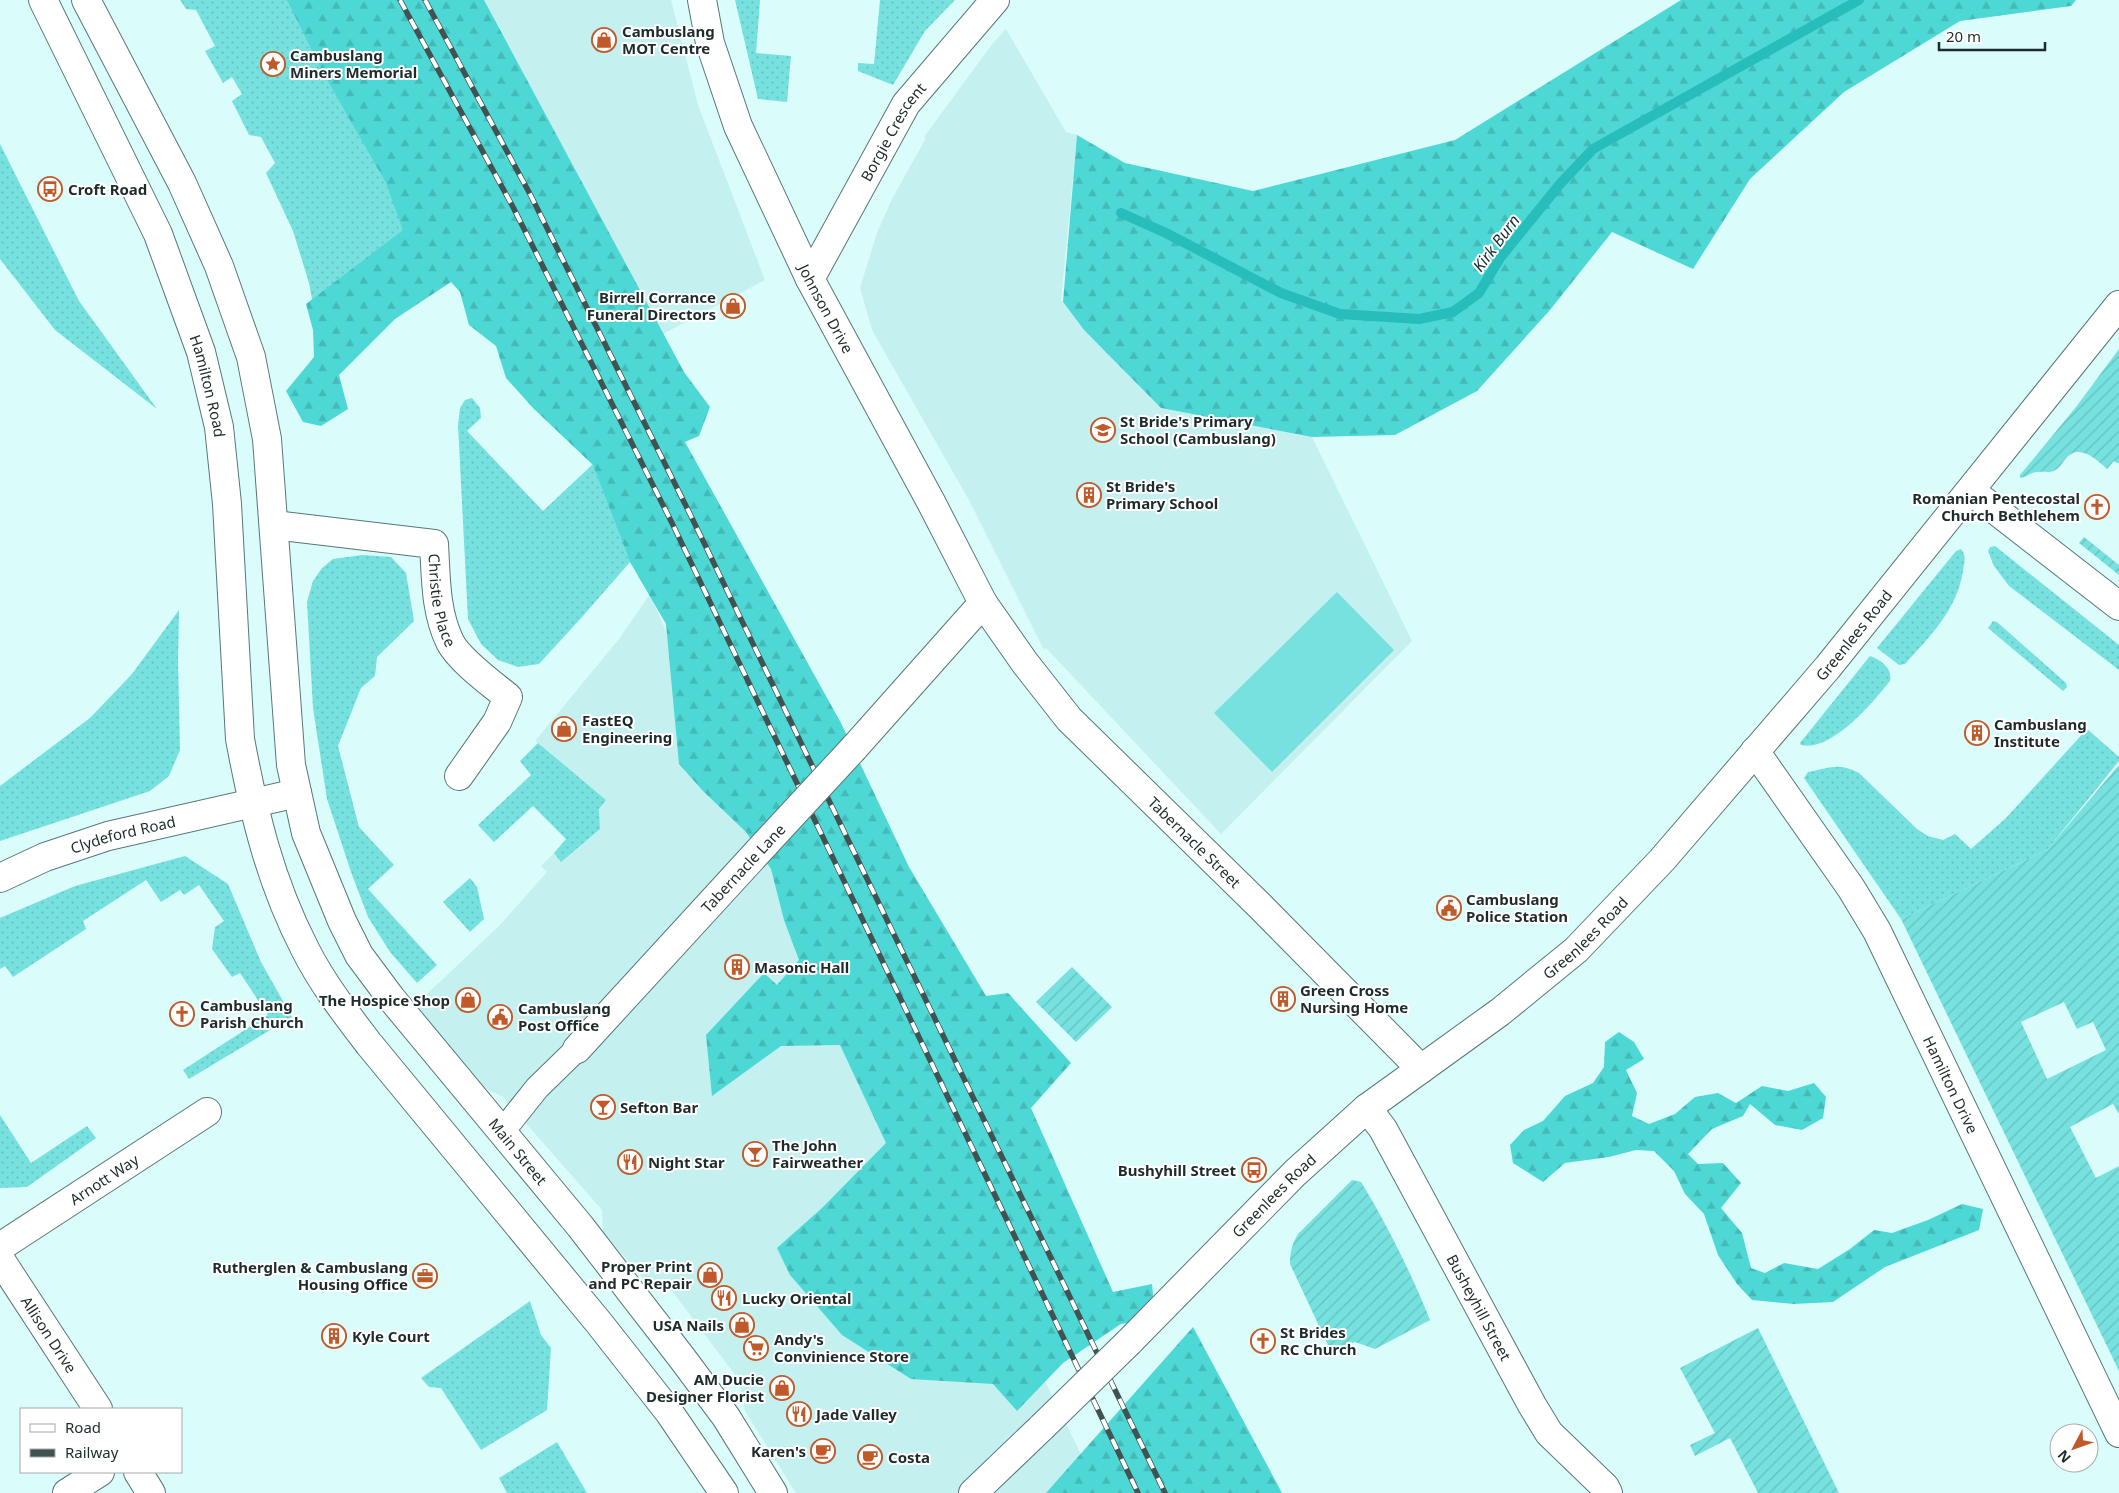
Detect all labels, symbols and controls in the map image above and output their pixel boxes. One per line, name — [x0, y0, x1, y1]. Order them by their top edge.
scale bar — [1939, 20, 2045, 52]
place label: Cambuslang MOT Centre — [622, 21, 715, 58]
text: 20 m — [1946, 26, 1981, 46]
shop icon: Cambuslang MOT Centre — [591, 27, 617, 53]
place label: Cambuslang Miners Memorial — [290, 45, 417, 82]
place icon: Cambuslang Miners Memorial — [260, 51, 286, 77]
street label: Borgie Crescent — [856, 78, 930, 185]
bus stop icon: Croft Road — [37, 176, 63, 202]
place label: Croft Road — [68, 179, 147, 199]
water label: Kirk Burn — [1467, 210, 1525, 276]
street label: Johnson Drive — [793, 259, 858, 356]
place label: Birrell Corrance Funeral Directors — [587, 287, 716, 324]
shop icon: Birrell Corrance Funeral Directors — [720, 293, 746, 319]
street label: Hamilton Road — [185, 332, 230, 438]
place label: St Bride's Primary School (Cambuslang) — [1120, 411, 1276, 448]
school or university icon: St Bride's Primary School (Cambuslang) — [1090, 417, 1116, 443]
place label: St Bride's Primary School — [1106, 476, 1218, 513]
building icon: St Bride's Primary School — [1076, 482, 1102, 508]
place label: Romanian Pentecostal Church Bethlehem — [1912, 488, 2080, 525]
church icon: Romanian Pentecostal Church Bethlehem — [2084, 494, 2110, 520]
street label: Christie Place — [425, 553, 461, 650]
street label: Greenlees Road — [1811, 586, 1896, 685]
place label: FastEQ Engineering — [582, 710, 672, 747]
place label: Cambuslang Institute — [1994, 714, 2087, 751]
shop icon: FastEQ Engineering — [551, 716, 577, 742]
building icon: Cambuslang Institute — [1964, 720, 1990, 746]
street label: Tabernacle Street — [1144, 792, 1246, 892]
street label: Clydeford Road — [68, 811, 177, 858]
street label: Tabernacle Lane — [697, 819, 789, 917]
place label: Cambuslang Police Station — [1466, 889, 1568, 926]
street label: Greenlees Road — [1538, 892, 1632, 983]
public building icon: Cambuslang Police Station — [1436, 895, 1462, 921]
building icon: Masonic Hall — [724, 954, 750, 980]
place label: Masonic Hall — [754, 957, 849, 977]
place label: Green Cross Nursing Home — [1300, 980, 1408, 1017]
building icon: Green Cross Nursing Home — [1270, 986, 1296, 1012]
shop icon: The Hospice Shop — [455, 987, 481, 1013]
place label: The Hospice Shop — [319, 990, 450, 1010]
place label: Cambuslang Parish Church — [200, 995, 304, 1032]
place label: Cambuslang Post Office — [518, 998, 611, 1035]
church icon: Cambuslang Parish Church — [169, 1001, 195, 1027]
public building icon: Cambuslang Post Office — [487, 1004, 513, 1030]
street label: Hamilton Drive — [1919, 1032, 1983, 1137]
bar icon: Sefton Bar — [590, 1094, 616, 1120]
place label: Sefton Bar — [620, 1097, 699, 1117]
street label: Main Street — [485, 1114, 552, 1189]
place label: The John Fairweather — [772, 1135, 863, 1172]
bar icon: The John Fairweather — [742, 1141, 768, 1167]
street label: Arnott Way — [65, 1149, 143, 1209]
restaurant icon: Night Star — [617, 1149, 643, 1175]
street label: Greenlees Road — [1227, 1149, 1320, 1242]
place label: Night Star — [648, 1152, 725, 1172]
bus stop icon: Bushyhill Street — [1241, 1157, 1267, 1183]
place label: Bushyhill Street — [1118, 1160, 1236, 1180]
street label: Busheyhill Street — [1442, 1251, 1516, 1364]
place label: Proper Print and PC Repair — [589, 1256, 692, 1293]
place label: Rutherglen & Cambuslang Housing Office — [212, 1257, 408, 1294]
shop icon: Proper Print and PC Repair — [697, 1262, 723, 1288]
office icon: Rutherglen & Cambuslang Housing Office — [412, 1263, 438, 1289]
restaurant icon: Lucky Oriental — [711, 1285, 737, 1311]
place label: Lucky Oriental — [742, 1288, 851, 1308]
street label: Allison Drive — [17, 1292, 82, 1377]
shop icon: USA Nails — [729, 1312, 755, 1338]
place label: USA Nails — [652, 1315, 724, 1335]
place label: St Brides RC Church — [1280, 1322, 1356, 1359]
building icon: Kyle Court — [321, 1323, 347, 1349]
place label: Kyle Court — [352, 1326, 430, 1346]
church icon: St Brides RC Church — [1250, 1328, 1276, 1354]
place label: Andy's Convinience Store — [774, 1329, 909, 1366]
supermarket icon: Andy's Convinience Store — [743, 1335, 769, 1361]
place label: AM Ducie Designer Florist — [646, 1369, 764, 1406]
shop icon: AM Ducie Designer Florist — [769, 1375, 795, 1401]
restaurant icon: Jade Valley — [786, 1401, 812, 1427]
place label: Jade Valley — [814, 1404, 897, 1424]
legend — [20, 1408, 182, 1473]
text: Road — [65, 1417, 101, 1437]
north arrow — [2049, 1423, 2099, 1473]
cafe icon: Karen's — [810, 1438, 836, 1464]
place label: Karen's — [751, 1441, 806, 1461]
text: Railway — [65, 1442, 119, 1462]
cafe icon: Costa — [857, 1444, 883, 1470]
text: N — [2053, 1446, 2075, 1467]
place label: Costa — [888, 1447, 930, 1467]

